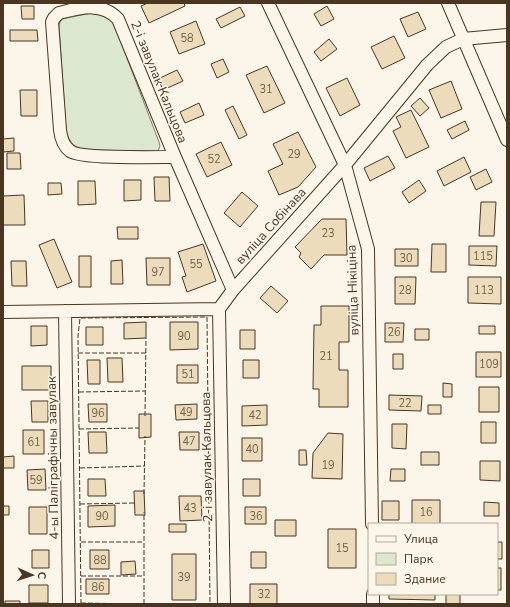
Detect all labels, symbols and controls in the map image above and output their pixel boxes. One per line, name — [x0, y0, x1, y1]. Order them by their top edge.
street label: 2-і завулак Кальцова — [126, 18, 192, 146]
house number: 58 — [180, 31, 194, 46]
house number: 31 — [259, 82, 273, 97]
house number: 29 — [287, 147, 301, 162]
house number: 52 — [207, 152, 221, 167]
street label: вуліца Собінава — [232, 184, 310, 268]
house number: 23 — [321, 226, 335, 241]
street label: вуліца Нікіціна — [342, 244, 364, 336]
house number: 115 — [473, 249, 493, 264]
house number: 30 — [399, 251, 413, 266]
house number: 55 — [189, 257, 203, 272]
house number: 97 — [151, 265, 165, 280]
house number: 28 — [398, 283, 412, 298]
house number: 113 — [474, 283, 494, 298]
house number: 26 — [387, 325, 401, 340]
house number: 90 — [177, 329, 191, 344]
house number: 21 — [319, 349, 333, 364]
house number: 109 — [479, 357, 499, 372]
house number: 51 — [181, 367, 195, 382]
street label: 4-ы Паліграфічны завулак — [43, 376, 63, 540]
street label: 2-і завулак Кальцова — [197, 392, 217, 522]
house number: 22 — [398, 396, 412, 411]
house number: 49 — [179, 405, 193, 420]
house number: 96 — [91, 406, 105, 421]
house number: 42 — [248, 408, 262, 423]
house number: 47 — [182, 434, 196, 449]
house number: 61 — [27, 435, 41, 450]
house number: 40 — [245, 442, 259, 457]
house number: 19 — [321, 458, 335, 473]
house number: 59 — [29, 473, 43, 488]
house number: 43 — [183, 501, 197, 516]
house number: 16 — [419, 505, 433, 520]
house number: 90 — [95, 509, 109, 524]
house number: 36 — [249, 509, 263, 524]
legend — [368, 523, 498, 595]
text: Улица — [403, 531, 438, 547]
house number: 15 — [335, 541, 349, 556]
text: Парк — [404, 551, 434, 567]
house number: 88 — [93, 553, 107, 568]
north arrow — [12, 555, 52, 595]
house number: 39 — [177, 570, 191, 585]
text: С — [34, 571, 49, 580]
text: Здание — [404, 571, 446, 587]
house number: 86 — [91, 580, 105, 595]
house number: 32 — [257, 587, 271, 602]

